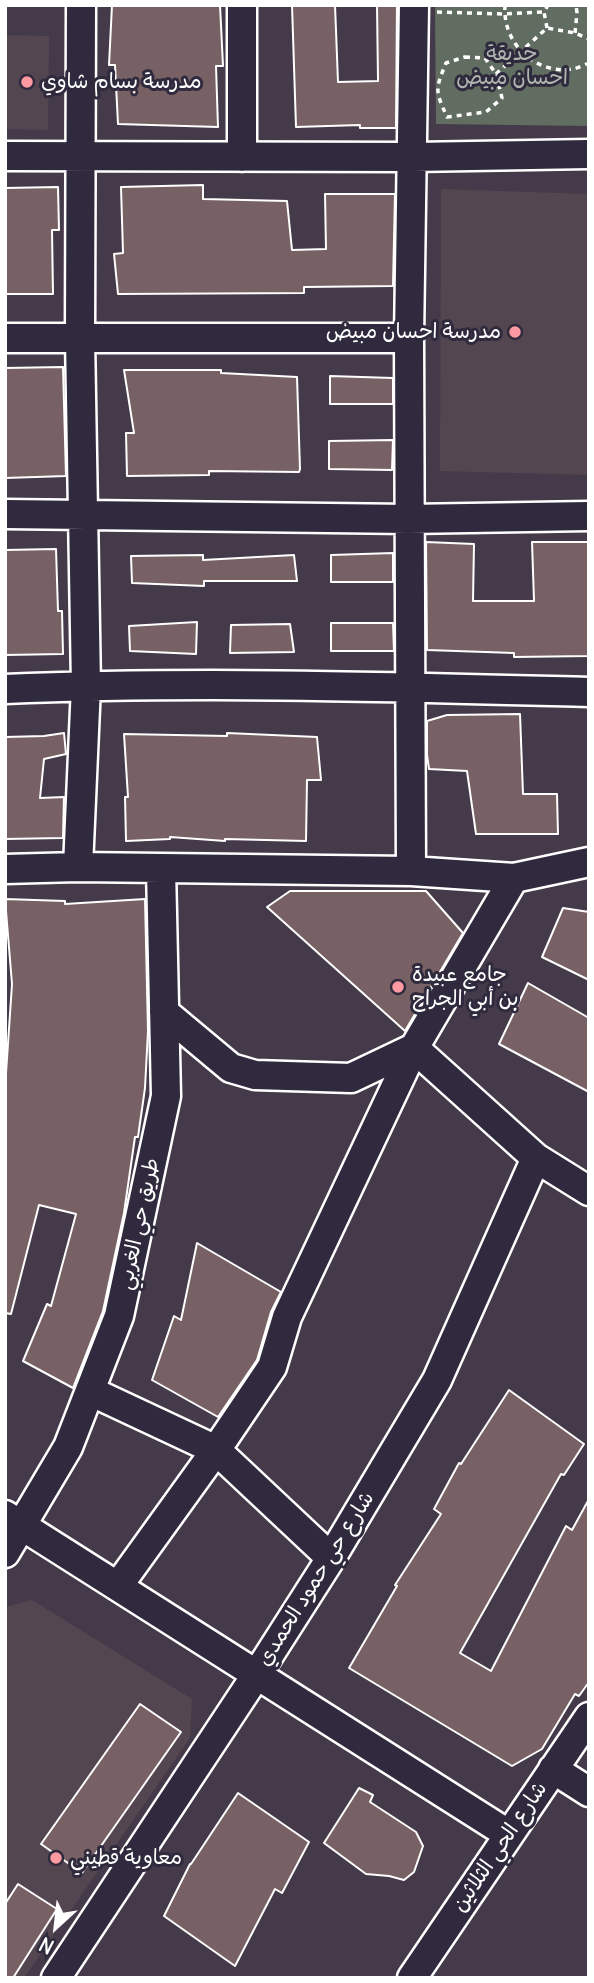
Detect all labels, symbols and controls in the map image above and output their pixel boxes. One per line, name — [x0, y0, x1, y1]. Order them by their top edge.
park label: حديقة احسان مبيض — [456, 41, 568, 91]
place label: مدرسة بسام شاوي — [41, 69, 202, 95]
marker: مدرسة بسام شاوي — [19, 74, 35, 90]
place label: مدرسة احسان مبيض — [326, 319, 501, 345]
marker: مدرسة احسان مبيض — [507, 324, 523, 340]
place label: جامع عبيدة بن أبي الجراح — [412, 962, 519, 1012]
marker: جامع عبيدة بن أبي الجراح — [390, 979, 406, 995]
street label: طريق حي الغربي — [113, 1156, 165, 1292]
street label: شارع حي حمود الحمدي — [252, 1487, 380, 1671]
street label: شارع الحي الثلاثين — [447, 1777, 553, 1917]
place label: معاوية قطيني — [70, 1845, 182, 1871]
marker: معاوية قطيني — [48, 1850, 64, 1866]
north arrow — [21, 1892, 91, 1962]
text: N — [35, 1932, 58, 1959]

